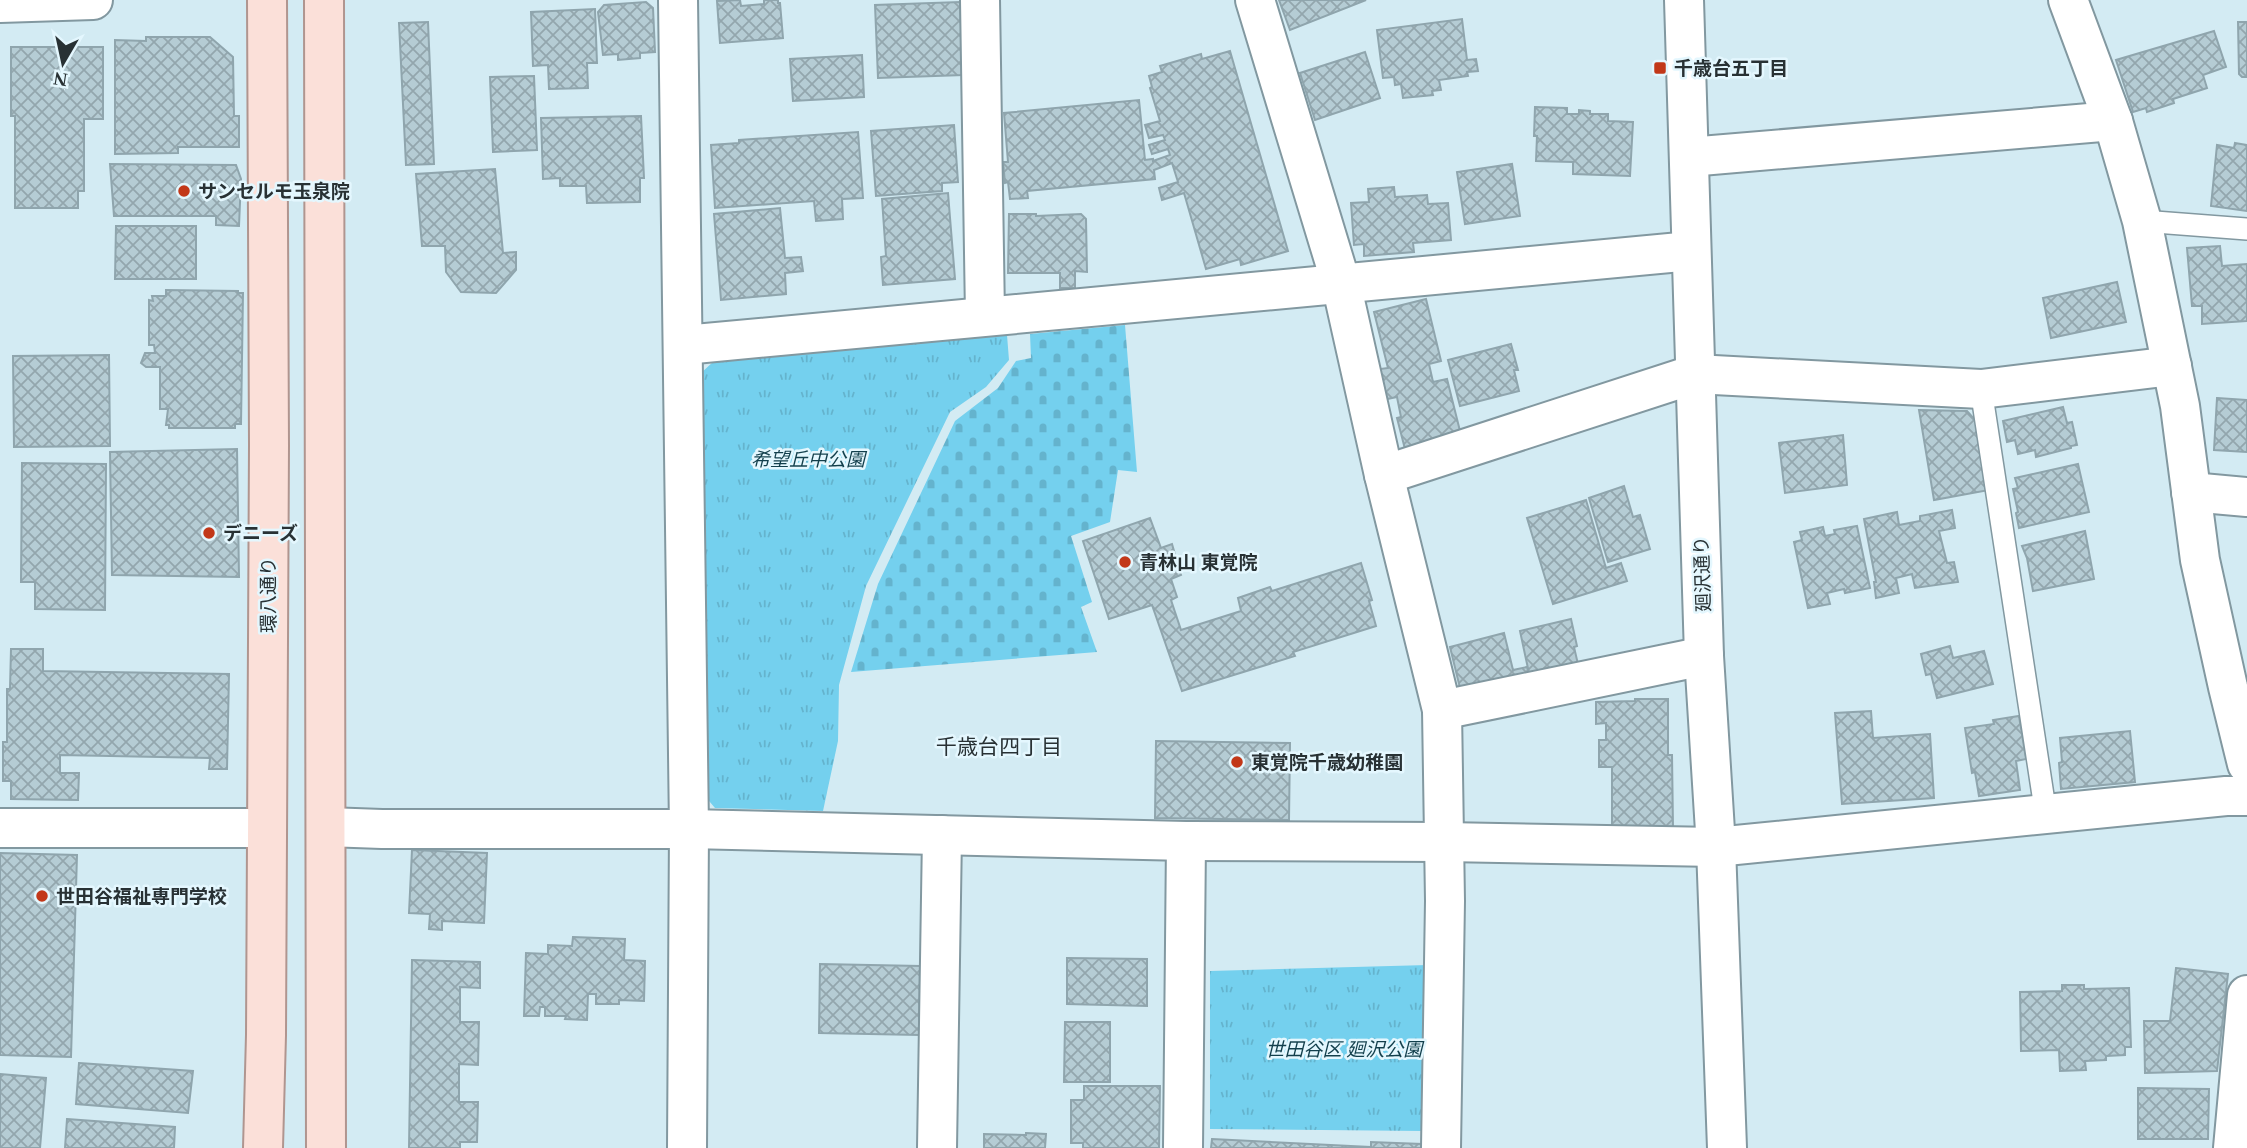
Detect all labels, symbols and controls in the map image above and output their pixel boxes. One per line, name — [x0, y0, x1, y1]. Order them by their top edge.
north arrow — [28, 28, 98, 98]
place label: 千歳台五丁目 — [1674, 58, 1788, 79]
marker: 千歳台五丁目 — [1652, 60, 1668, 76]
text: N — [52, 68, 69, 91]
place label: サンセルモ玉泉院 — [198, 181, 350, 202]
marker: サンセルモ玉泉院 — [176, 183, 192, 199]
park label: 希望丘中公園 — [751, 449, 868, 470]
place label: デニーズ — [223, 523, 298, 544]
marker: デニーズ — [201, 525, 217, 541]
street label: 廻沢通り — [1691, 536, 1714, 612]
place label: 青林山 東覚院 — [1139, 552, 1258, 573]
marker: 青林山 東覚院 — [1117, 554, 1133, 570]
street label: 環八通り — [258, 557, 279, 633]
district label: 千歳台四丁目 — [936, 735, 1062, 759]
place label: 東覚院千歳幼稚園 — [1251, 752, 1403, 773]
marker: 東覚院千歳幼稚園 — [1229, 754, 1245, 770]
place label: 世田谷福祉専門学校 — [56, 886, 227, 907]
marker: 世田谷福祉専門学校 — [34, 888, 50, 904]
park label: 世田谷区 廻沢公園 — [1266, 1039, 1425, 1060]

